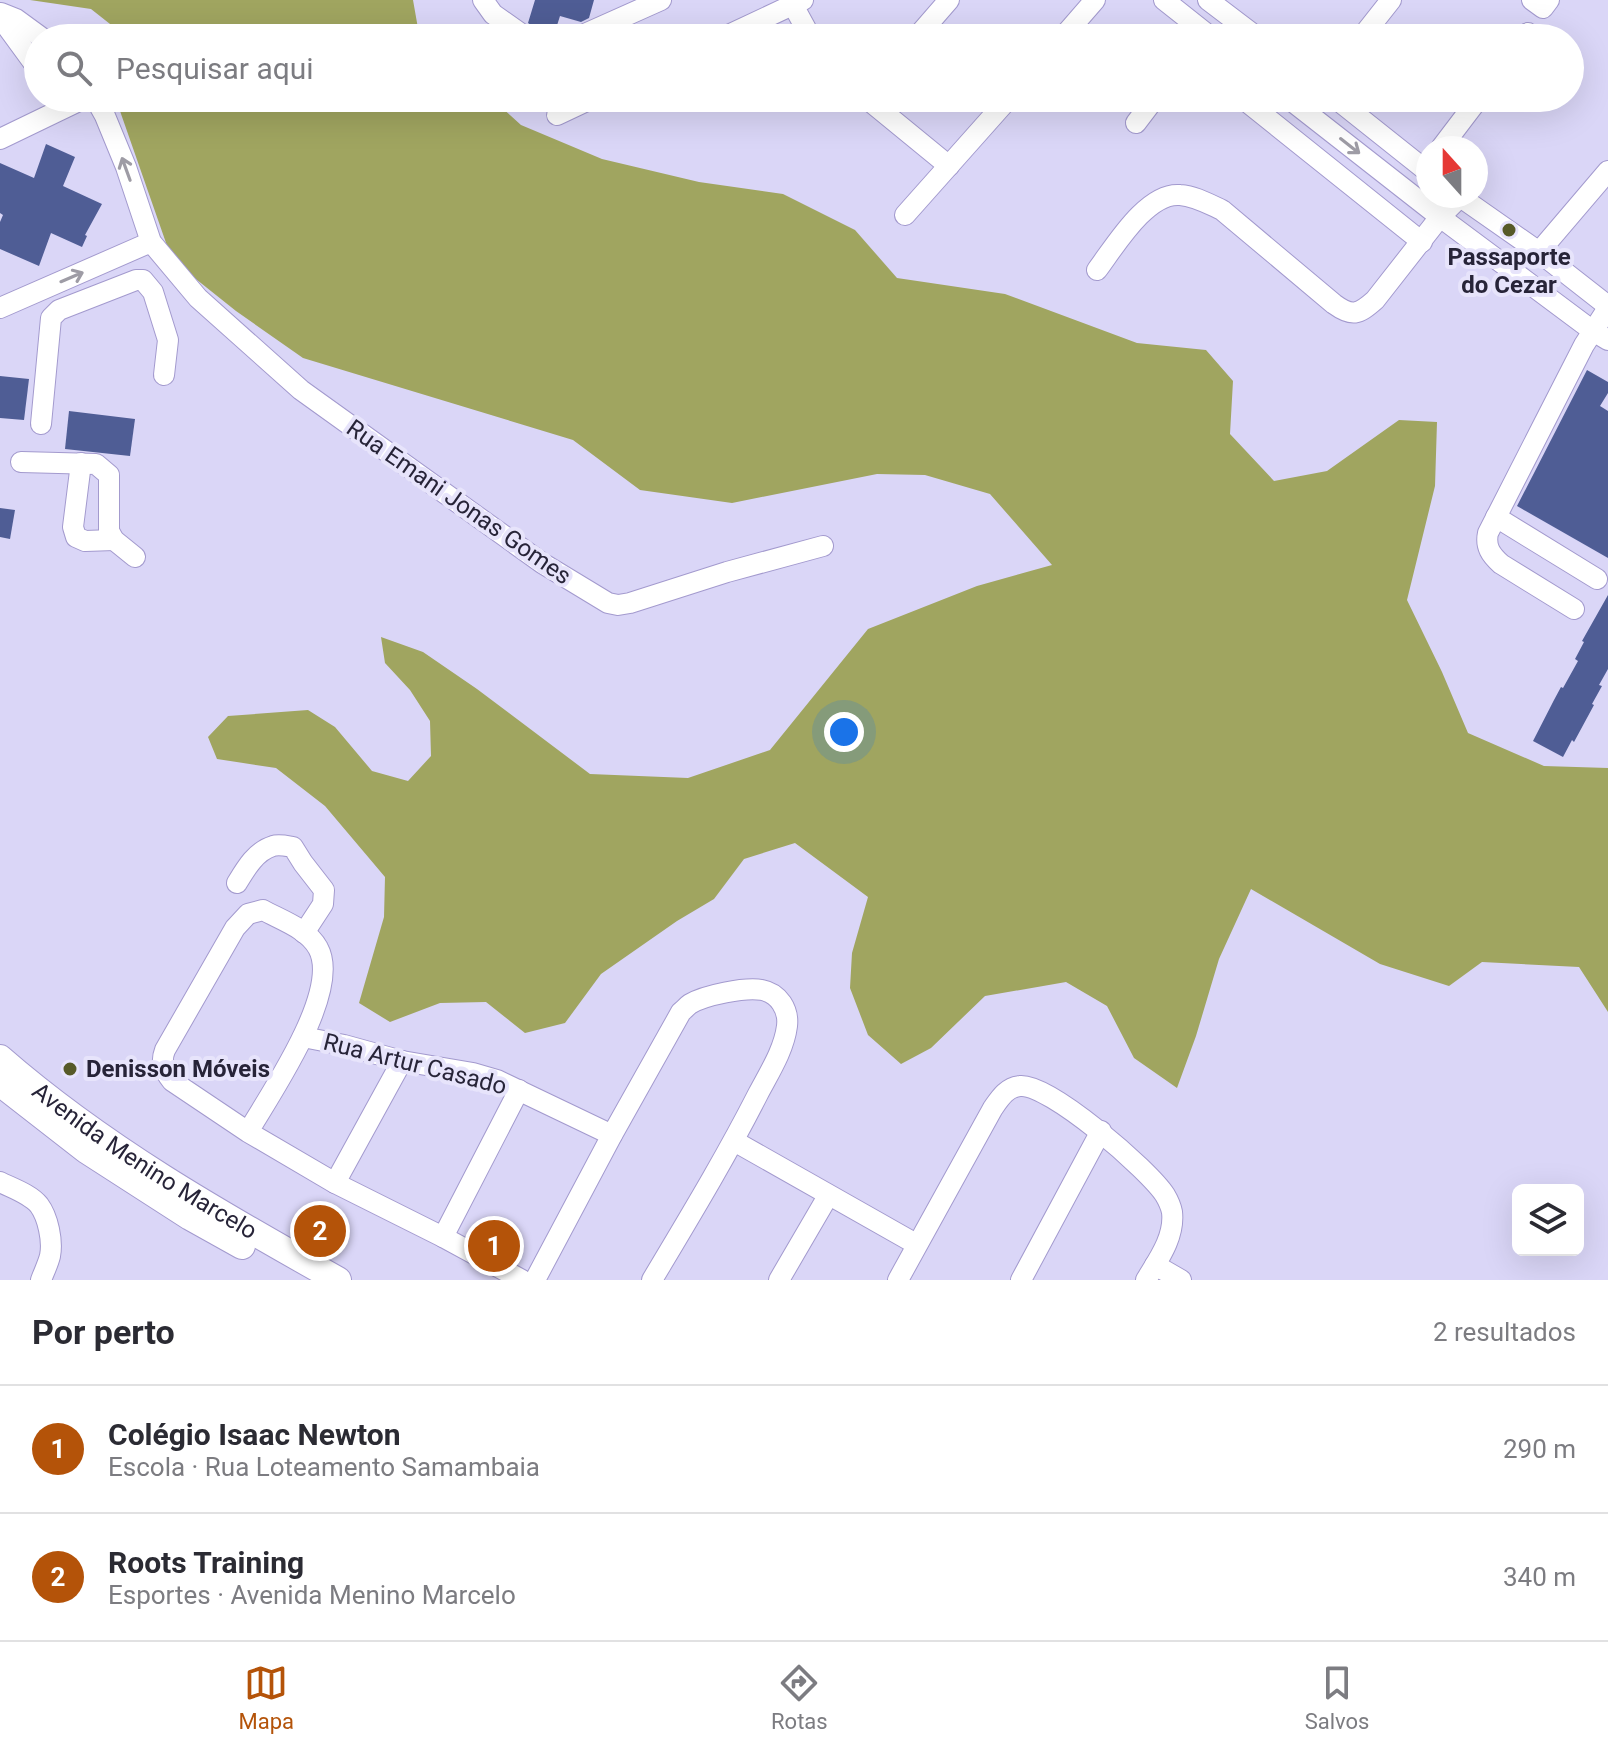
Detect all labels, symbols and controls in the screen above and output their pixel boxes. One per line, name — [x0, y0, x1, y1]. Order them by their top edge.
search box — [24, 24, 1584, 112]
icon: search — [52, 46, 96, 90]
text: Pesquisar aqui — [116, 51, 314, 86]
north arrow — [1416, 136, 1488, 208]
one-way arrow — [1339, 137, 1360, 155]
one-way arrow — [118, 157, 132, 182]
marker: Passaporte do Cezar — [1500, 221, 1518, 239]
place label: Passaporte do Cezar — [1447, 243, 1571, 299]
one-way arrow — [59, 268, 83, 283]
street label: Rua Emani Jonas Gomes — [341, 414, 577, 590]
your location — [824, 712, 864, 752]
street label: Rua Artur Casado — [320, 1028, 510, 1100]
place label: Denisson Móveis — [86, 1055, 270, 1083]
marker: Denisson Móveis — [61, 1060, 79, 1078]
street label: Avenida Menino Marcelo — [27, 1077, 262, 1245]
map controls — [1512, 1184, 1584, 1256]
button: layers — [1512, 1184, 1584, 1256]
pin: 2 — [294, 1201, 346, 1261]
pin: 1 — [468, 1216, 520, 1276]
text: Por perto — [32, 1312, 175, 1352]
text: 2 resultados — [1433, 1317, 1576, 1347]
text: Colégio Isaac Newton — [108, 1417, 400, 1452]
text: 1 — [51, 1434, 65, 1464]
text: 290 m — [1503, 1434, 1576, 1464]
text: Escola · Rua Loteamento Samambaia — [108, 1452, 540, 1482]
text: Roots Training — [108, 1545, 304, 1580]
text: 2 — [51, 1562, 65, 1592]
text: 340 m — [1503, 1562, 1576, 1592]
text: Esportes · Avenida Menino Marcelo — [108, 1580, 516, 1610]
tab: Mapa — [239, 1661, 294, 1734]
tab: Rotas — [771, 1661, 828, 1734]
tab: Salvos — [1305, 1661, 1369, 1734]

